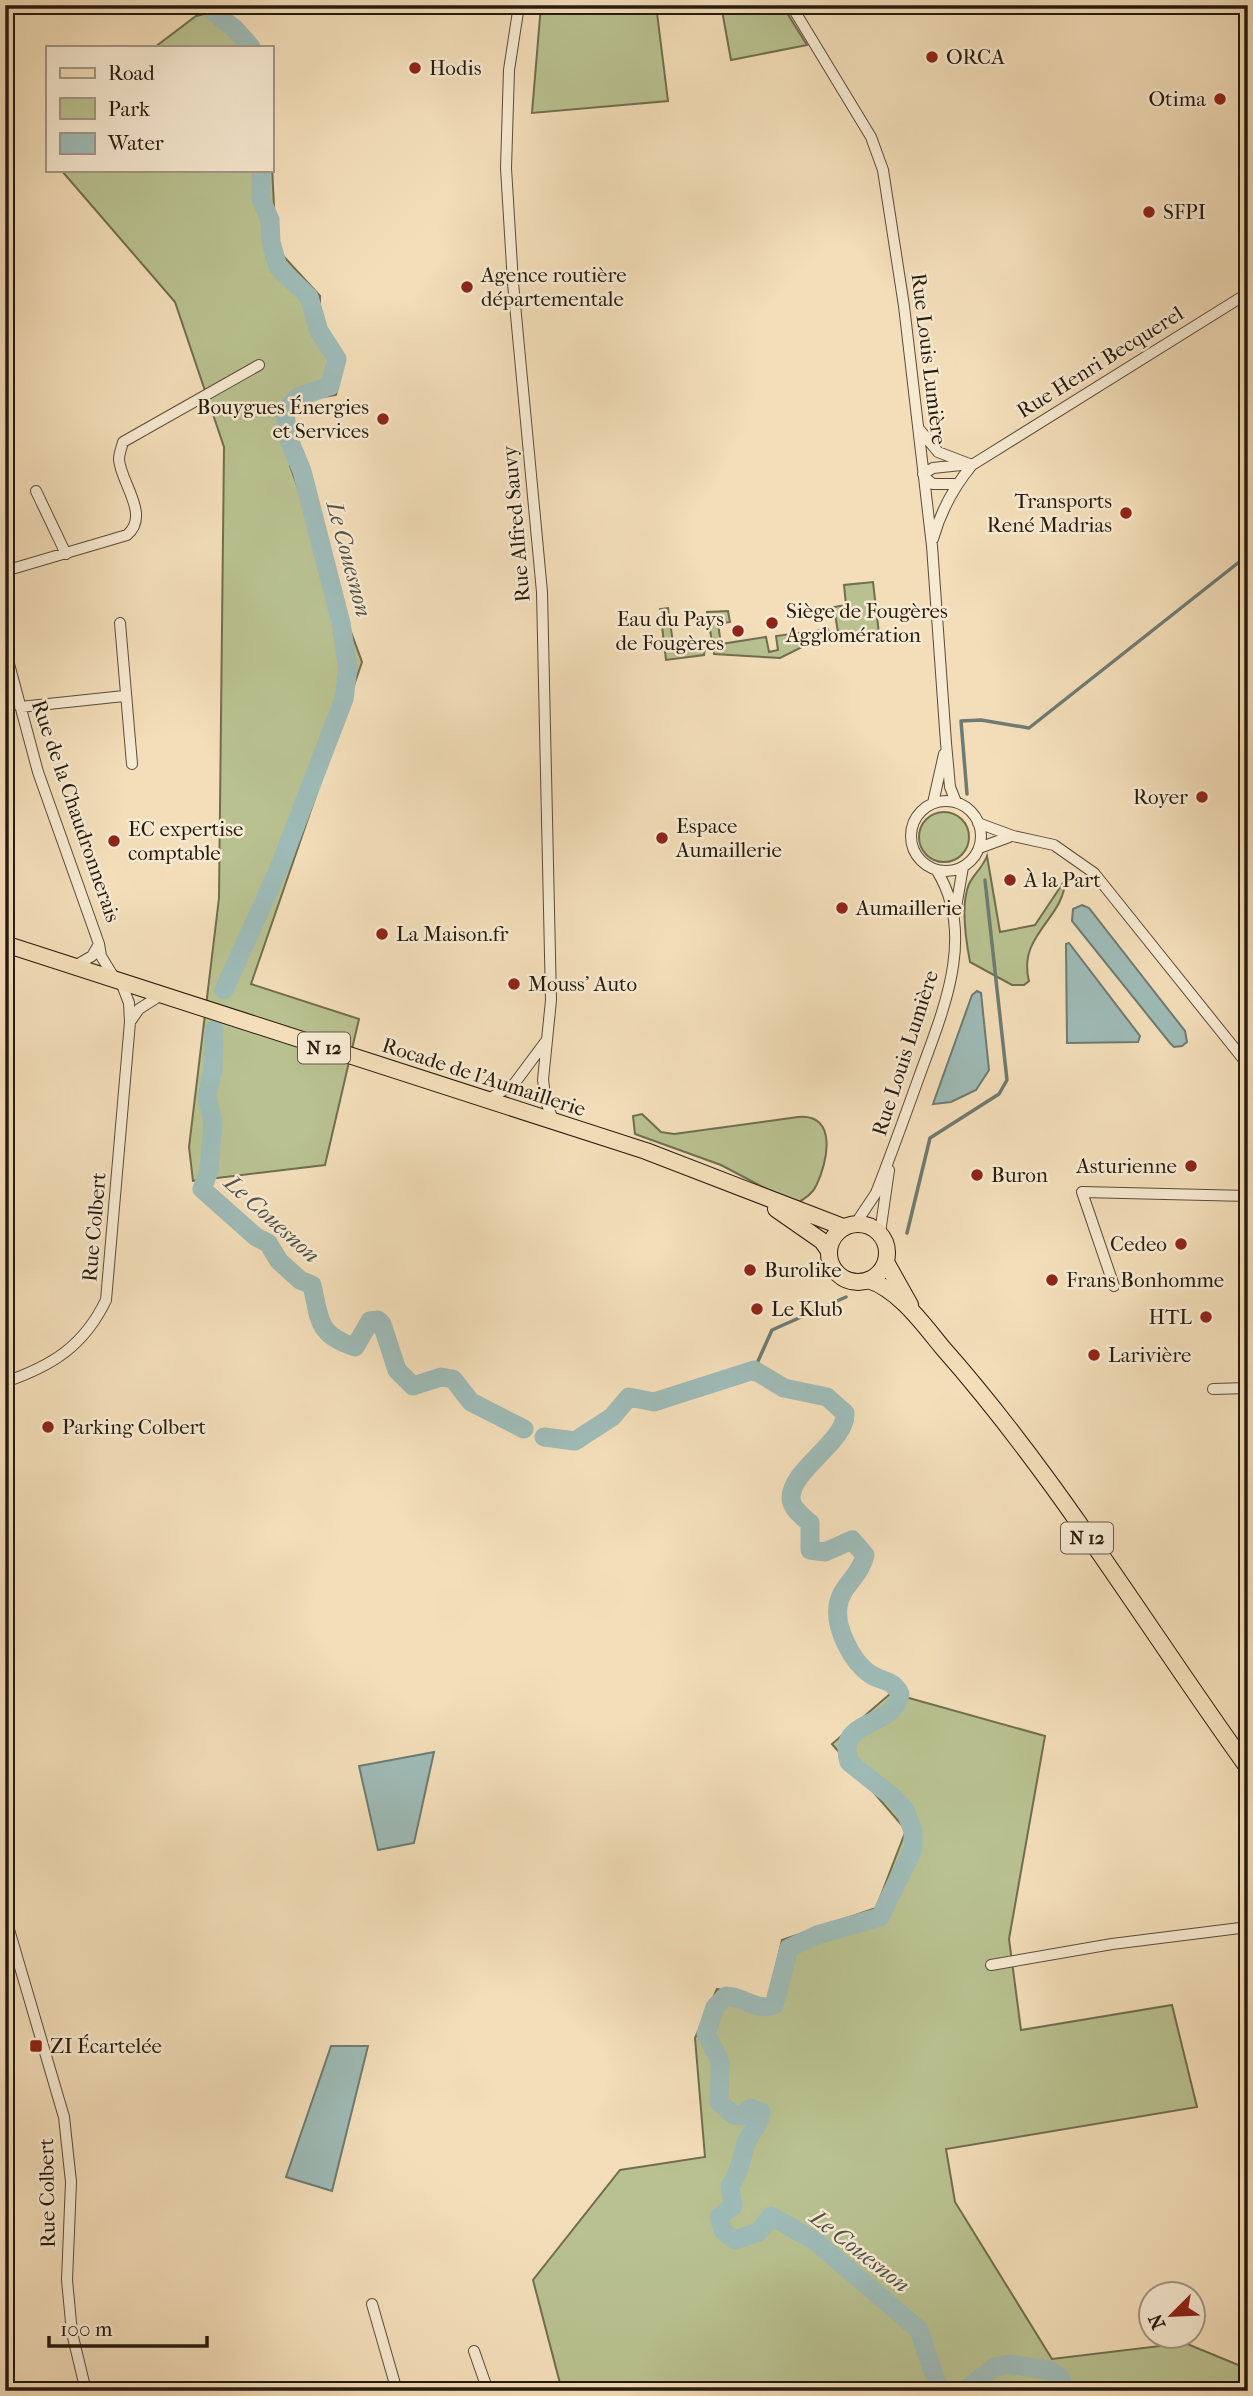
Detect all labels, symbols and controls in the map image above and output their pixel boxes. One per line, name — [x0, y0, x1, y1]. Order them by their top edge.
place label: ORCA — [946, 45, 1005, 69]
legend — [46, 46, 273, 172]
marker: ORCA — [924, 49, 940, 65]
place label: Hodis — [429, 56, 482, 80]
marker: Hodis — [407, 60, 423, 76]
text: Road — [108, 61, 155, 85]
place label: Otima — [1148, 87, 1206, 111]
marker: Otima — [1212, 91, 1228, 107]
text: Park — [108, 97, 150, 121]
text: Water — [107, 131, 164, 155]
place label: SFPI — [1163, 200, 1206, 224]
marker: SFPI — [1141, 204, 1157, 220]
place label: Agence routière départementale — [480, 263, 627, 311]
street label: Rue Louis Lumière — [907, 272, 951, 446]
marker: Agence routière départementale — [459, 279, 475, 295]
street label: Rue Henri Becquerel — [1012, 301, 1188, 423]
place label: Bouygues Énergies et Services — [197, 395, 369, 443]
marker: Bouygues Énergies et Services — [375, 411, 391, 427]
street label: Rue Alfred Sauvy — [497, 444, 535, 603]
place label: Transports René Madrias — [987, 489, 1112, 537]
water label: Le Couesnon — [320, 496, 377, 620]
marker: Transports René Madrias — [1118, 505, 1134, 521]
place label: Siège de Fougères Agglomération — [785, 599, 948, 647]
place label: Eau du Pays de Fougères — [616, 607, 724, 655]
marker: Siège de Fougères Agglomération — [764, 615, 780, 631]
marker: Eau du Pays de Fougères — [730, 623, 746, 639]
street label: Rue de la Chaudronnerais — [27, 697, 125, 925]
place label: Royer — [1133, 785, 1188, 809]
marker: Royer — [1194, 789, 1210, 805]
place label: Espace Aumaillerie — [675, 814, 782, 862]
place label: EC expertise comptable — [128, 817, 243, 865]
marker: Espace Aumaillerie — [654, 830, 670, 846]
marker: EC expertise comptable — [106, 833, 122, 849]
place label: À la Part — [1023, 868, 1101, 892]
marker: À la Part — [1002, 872, 1018, 888]
place label: Aumaillerie — [855, 896, 962, 920]
marker: Aumaillerie — [834, 900, 850, 916]
place label: La Maison.fr — [396, 922, 508, 946]
marker: La Maison.fr — [374, 926, 390, 942]
street label: Rue Louis Lumière — [867, 967, 943, 1139]
place label: Mouss' Auto — [528, 972, 637, 996]
marker: Mouss' Auto — [506, 976, 522, 992]
road number: N 12 — [298, 1032, 350, 1064]
street label: Rocade de l'Aumaillerie — [379, 1033, 589, 1121]
place label: Asturienne — [1075, 1154, 1177, 1178]
marker: Asturienne — [1183, 1158, 1199, 1174]
place label: Buron — [991, 1163, 1048, 1187]
marker: Buron — [969, 1167, 985, 1183]
water label: Le Couesnon — [217, 1168, 325, 1269]
street label: Rue Colbert — [77, 1171, 111, 1283]
place label: Cedeo — [1110, 1232, 1167, 1256]
marker: Cedeo — [1173, 1236, 1189, 1252]
place label: Burolike — [764, 1258, 842, 1282]
marker: Burolike — [742, 1262, 758, 1278]
place label: Frans Bonhomme — [1066, 1268, 1224, 1292]
marker: Frans Bonhomme — [1044, 1272, 1060, 1288]
place label: Le Klub — [771, 1297, 842, 1321]
marker: Le Klub — [749, 1301, 765, 1317]
place label: HTL — [1149, 1305, 1192, 1329]
marker: HTL — [1198, 1309, 1214, 1325]
place label: Larivière — [1108, 1343, 1191, 1367]
marker: Larivière — [1086, 1347, 1102, 1363]
place label: Parking Colbert — [62, 1415, 207, 1439]
marker: Parking Colbert — [40, 1419, 56, 1435]
road number: N 12 — [1061, 1522, 1113, 1554]
place label: ZI Écartelée — [50, 2034, 162, 2058]
marker: ZI Écartelée — [28, 2038, 44, 2054]
street label: Rue Colbert — [34, 2137, 60, 2248]
water label: Le Couesnon — [803, 2203, 915, 2298]
north arrow — [1138, 2280, 1208, 2350]
scale bar — [49, 2305, 206, 2349]
text: N — [1144, 2310, 1170, 2333]
text: 100 m — [60, 2317, 113, 2341]

